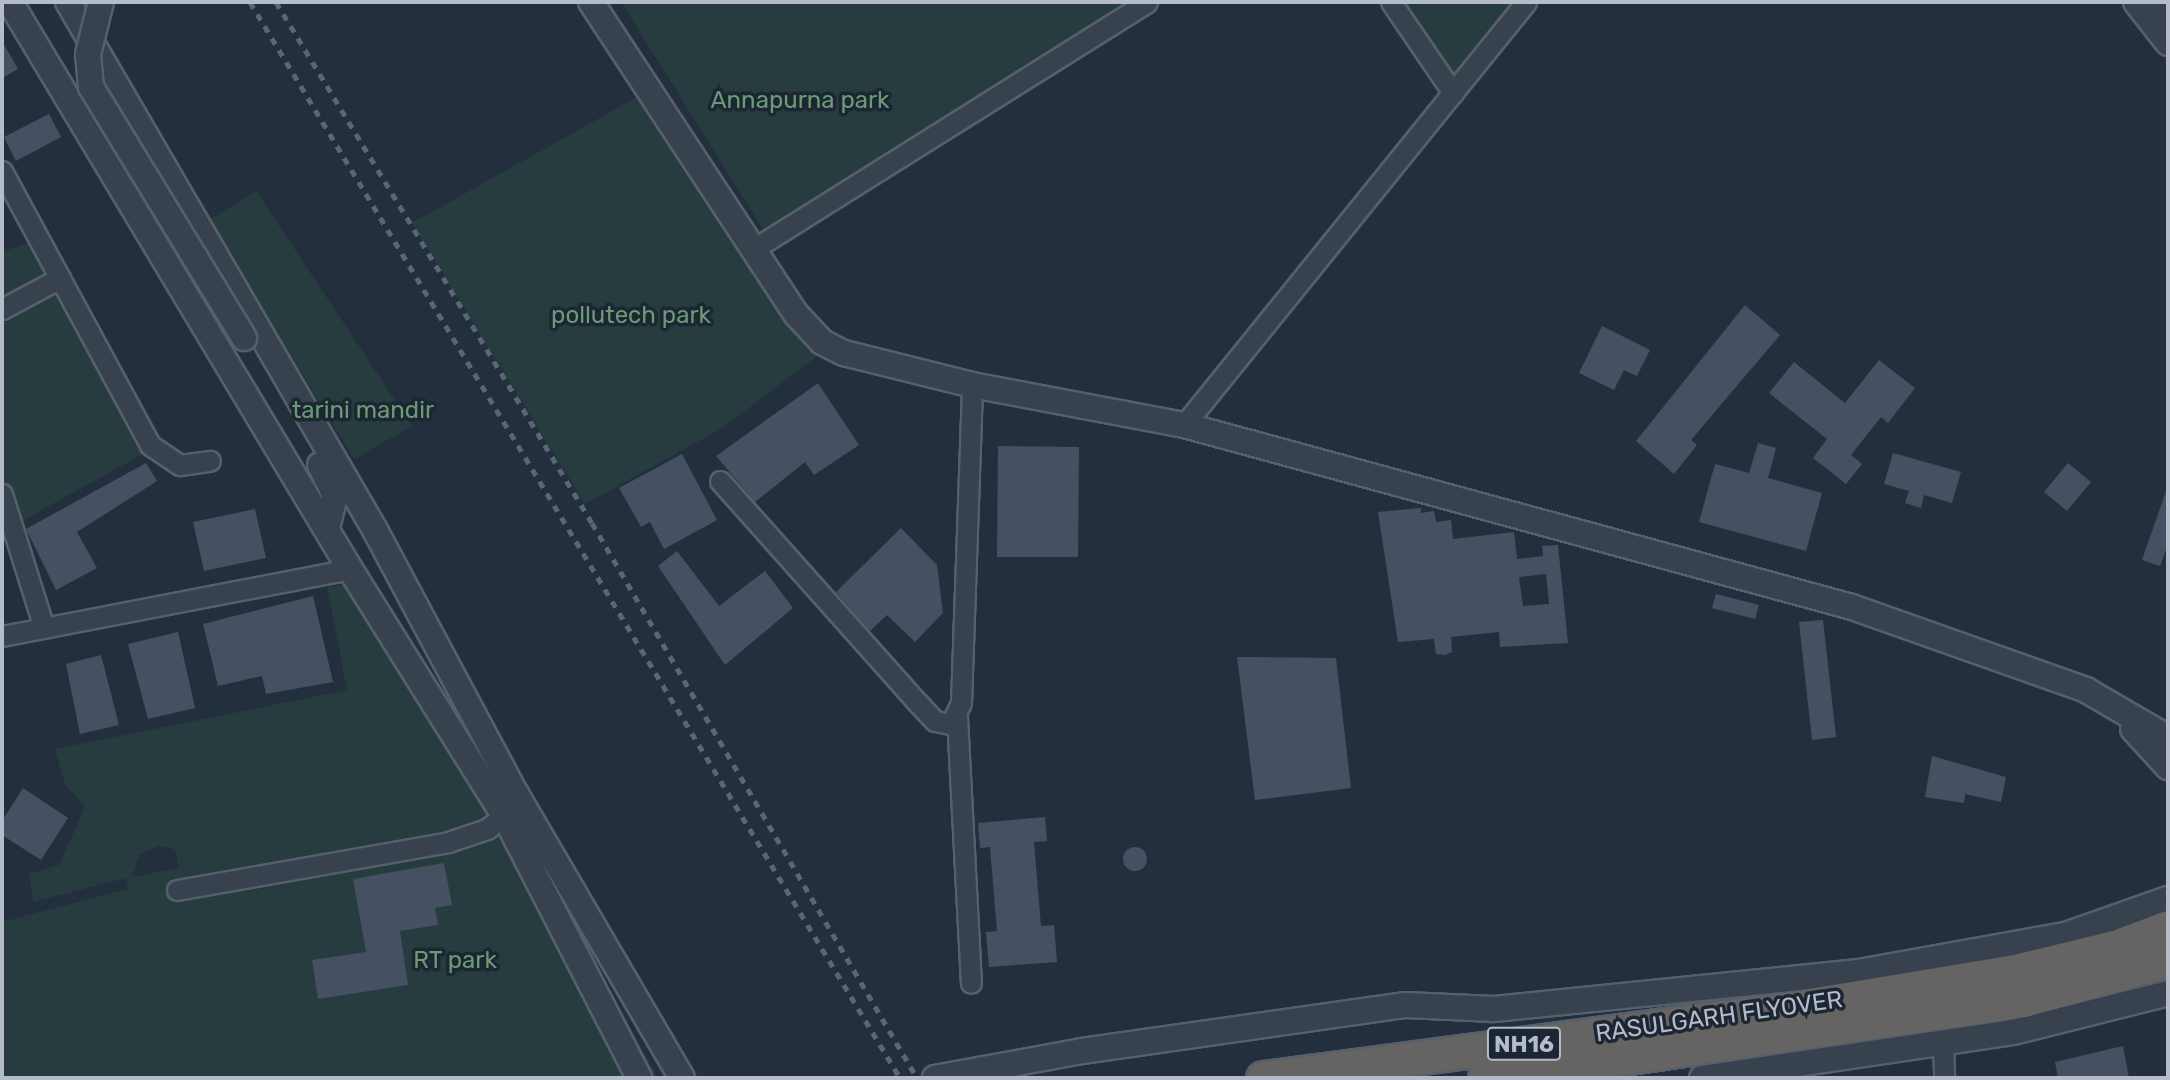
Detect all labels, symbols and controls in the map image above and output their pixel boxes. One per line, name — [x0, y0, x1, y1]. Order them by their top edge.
park label: Annapurna park — [710, 87, 890, 115]
park label: pollutech park — [551, 302, 711, 330]
park label: tarini mandir — [292, 397, 434, 425]
park label: RT park — [413, 947, 497, 975]
street label: RASULGARH FLYOVER — [1594, 985, 1844, 1049]
road number: NH16 — [1486, 1024, 1562, 1064]

